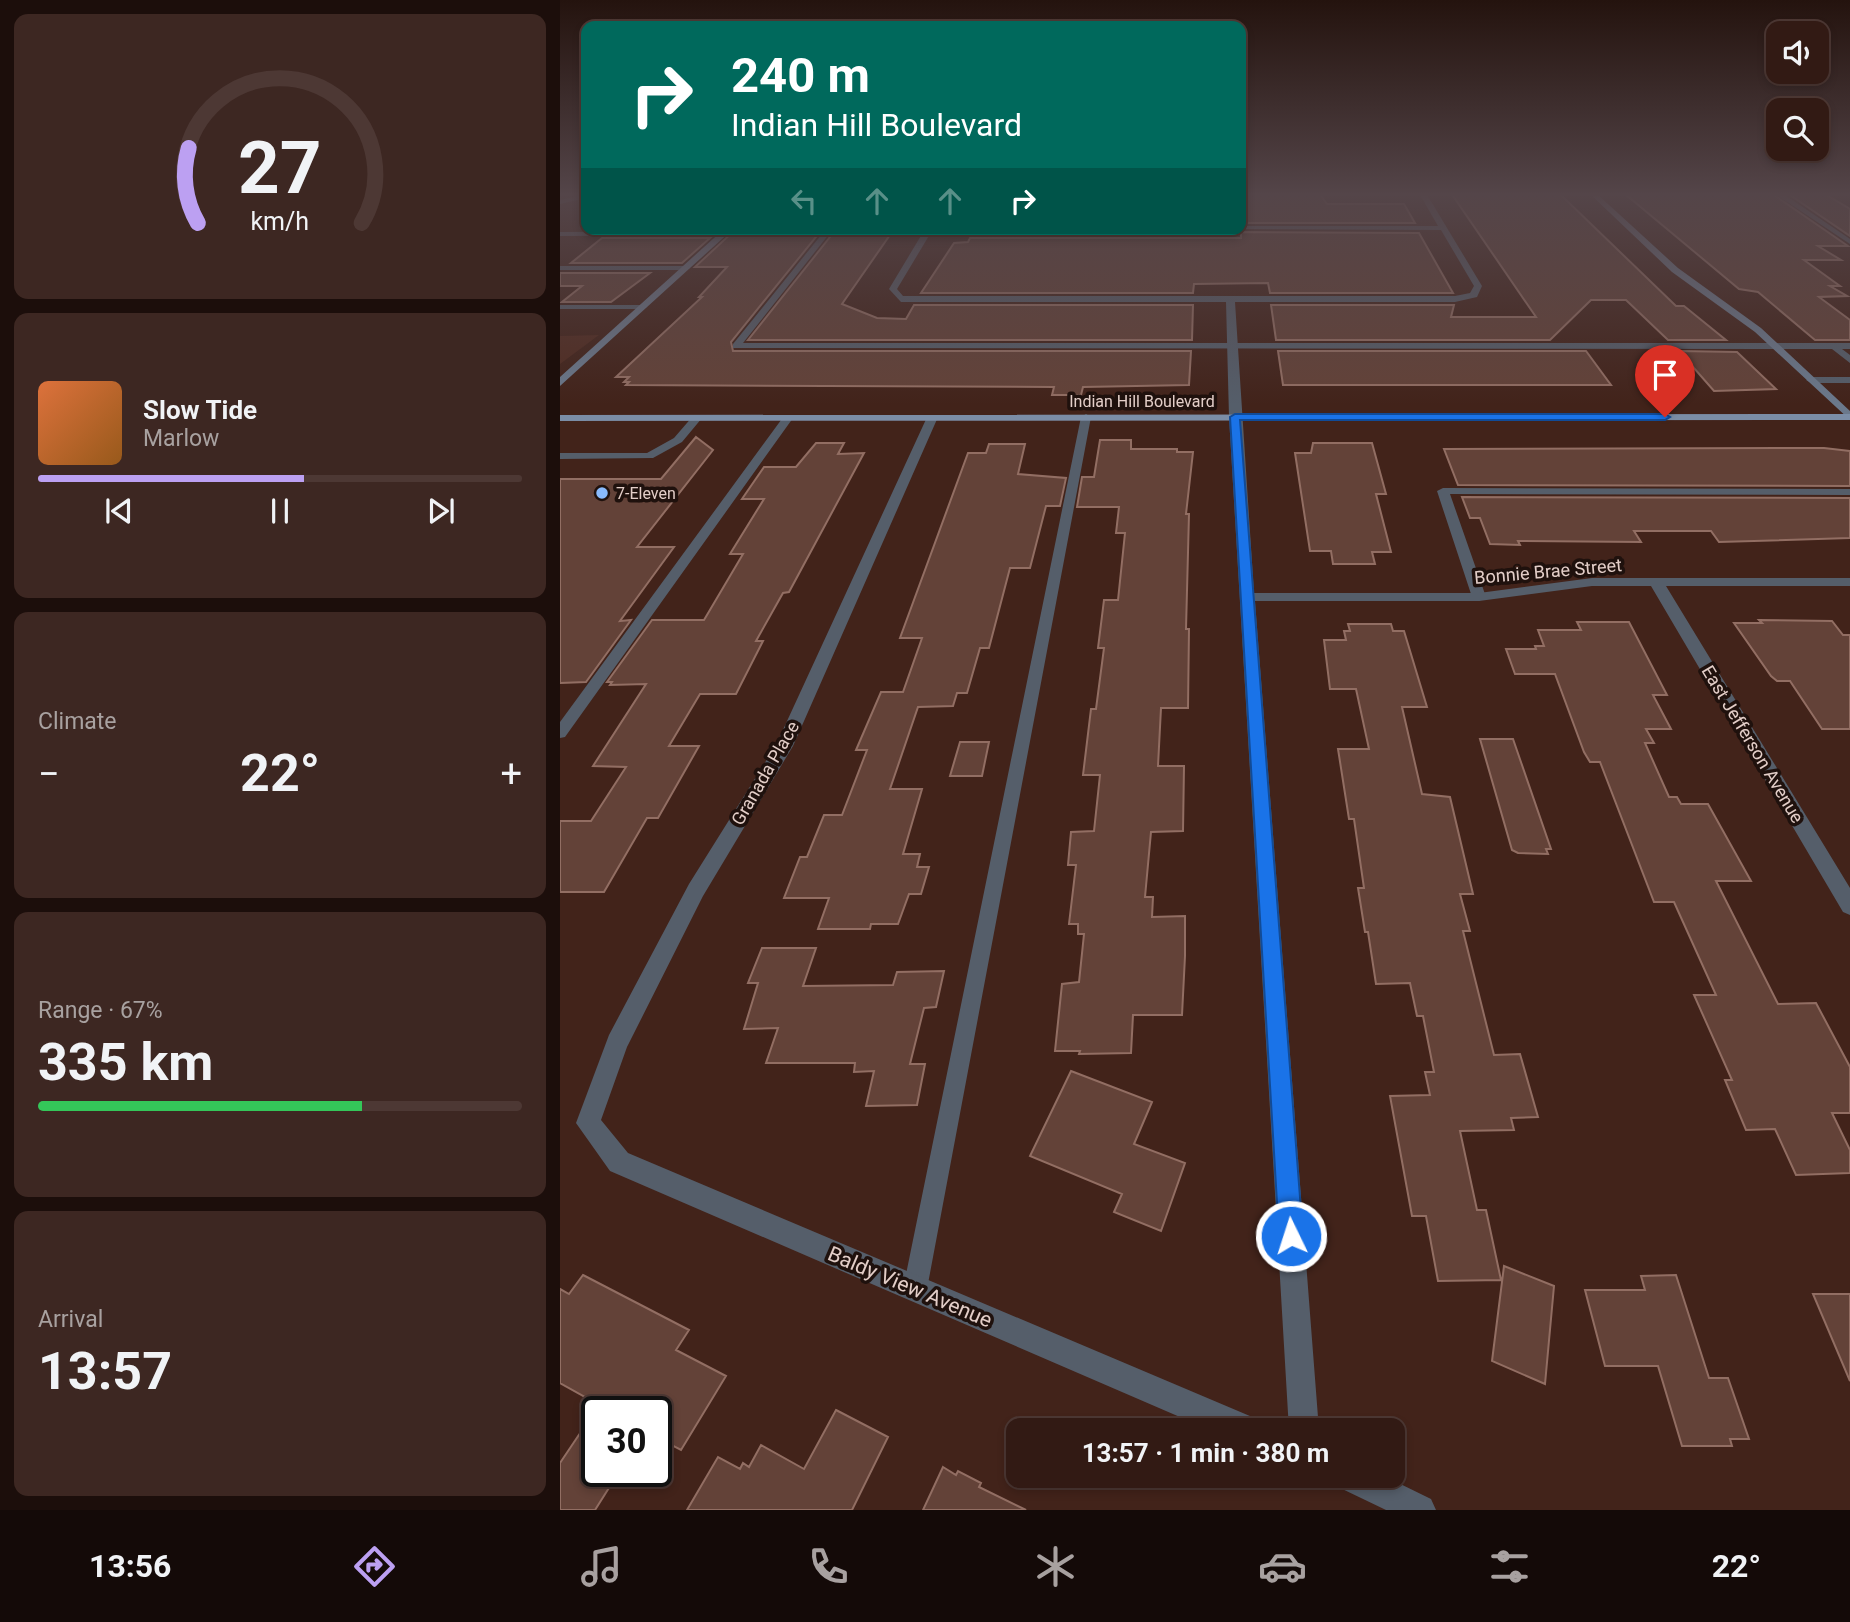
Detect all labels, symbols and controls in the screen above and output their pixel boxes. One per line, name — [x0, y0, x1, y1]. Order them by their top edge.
map controls — [1766, 21, 1829, 161]
button: sound — [1766, 21, 1829, 84]
text: 240 m — [731, 47, 870, 104]
icon: right — [616, 49, 707, 140]
button: search — [1766, 98, 1829, 161]
text: Indian Hill Boulevard — [731, 106, 1022, 144]
text: 27 — [238, 125, 322, 211]
icon: left — [785, 182, 823, 220]
icon: ahead — [858, 182, 896, 220]
icon: ahead — [931, 182, 969, 220]
icon: right — [1004, 182, 1042, 220]
text: km/h — [251, 206, 309, 235]
pin — [1635, 345, 1695, 417]
icon: arrive — [1646, 356, 1684, 394]
street label: Indian Hill Boulevard — [1069, 392, 1215, 411]
text: Slow Tide — [143, 395, 257, 425]
text: Marlow — [143, 425, 219, 452]
place label: 7-Eleven — [616, 484, 676, 503]
marker: 7-Eleven — [594, 485, 610, 501]
icon: previous — [100, 492, 138, 530]
icon: pause — [261, 492, 299, 530]
icon: next — [422, 492, 460, 530]
street label: Bonnie Brae Street — [1473, 554, 1623, 588]
street label: East Jefferson Avenue — [1698, 661, 1808, 827]
text: Climate — [38, 708, 117, 735]
street label: Granada Place — [727, 717, 803, 829]
text: 22° — [240, 743, 320, 804]
text: − — [38, 752, 60, 796]
text: + — [500, 752, 522, 796]
text: Range · 67% — [38, 997, 163, 1024]
text: 335 km — [38, 1032, 213, 1093]
position arrow — [1254, 1199, 1328, 1273]
street label: Baldy View Avenue — [824, 1242, 996, 1332]
text: Arrival — [38, 1306, 103, 1333]
text: 13:57 — [38, 1341, 172, 1402]
speed limit sign: 30 — [581, 1396, 672, 1487]
text: 13:57 · 1 min · 380 m — [1082, 1438, 1329, 1468]
icon: directions — [350, 1542, 399, 1591]
icon: music — [577, 1542, 626, 1591]
icon: phone — [804, 1542, 853, 1591]
icon: climate — [1031, 1542, 1080, 1591]
icon: car — [1258, 1542, 1307, 1591]
icon: filters — [1485, 1542, 1534, 1591]
text: 13:56 — [89, 1547, 171, 1585]
text: 22° — [1712, 1547, 1761, 1585]

